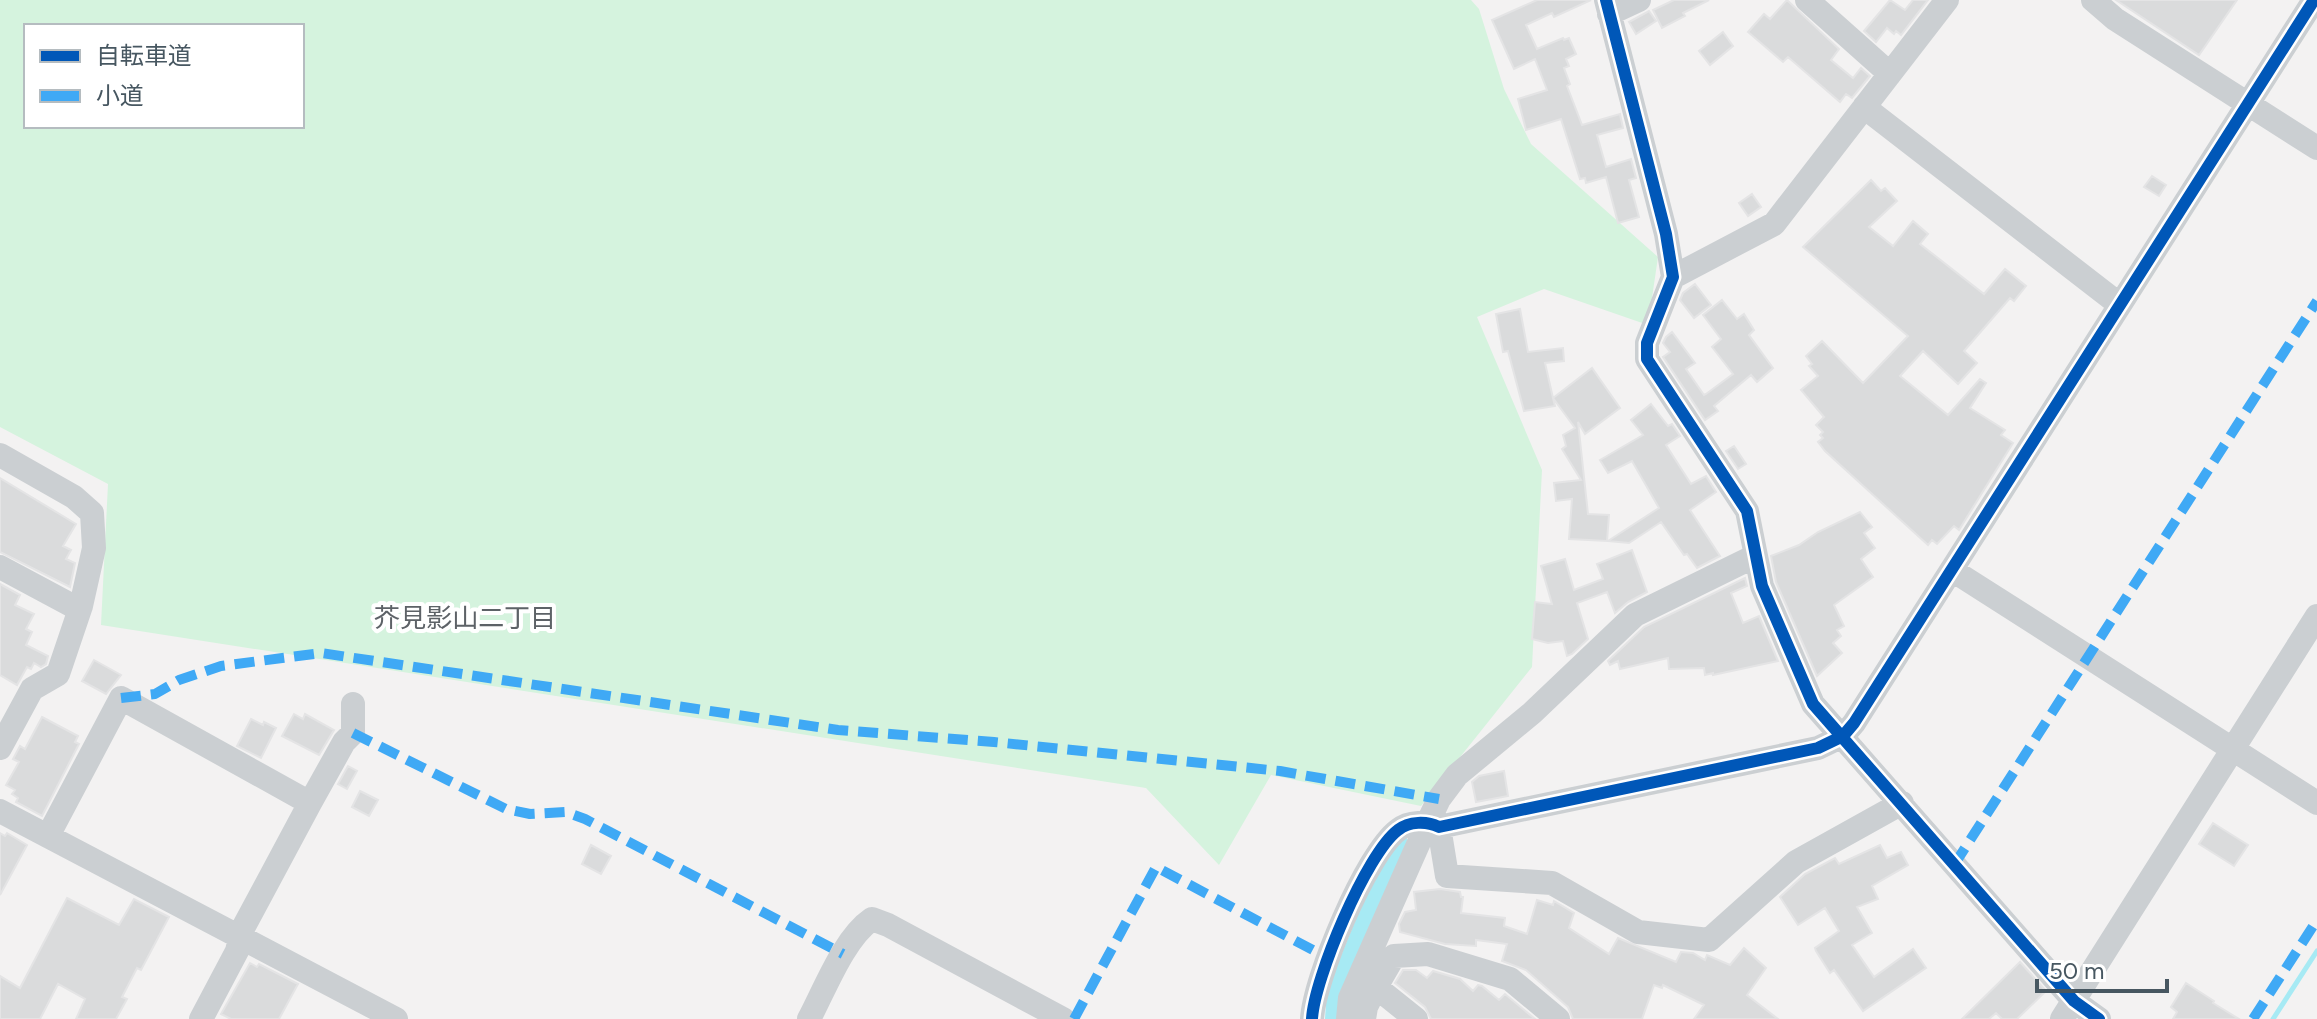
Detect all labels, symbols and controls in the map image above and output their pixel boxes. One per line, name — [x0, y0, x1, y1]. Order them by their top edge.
legend — [24, 24, 304, 128]
text: 自転車道 — [96, 41, 192, 70]
text: 小道 — [96, 81, 144, 110]
district label: 芥見影山二丁目 — [374, 602, 556, 634]
scale bar — [2037, 943, 2167, 993]
text: 50 m — [2049, 956, 2105, 985]

